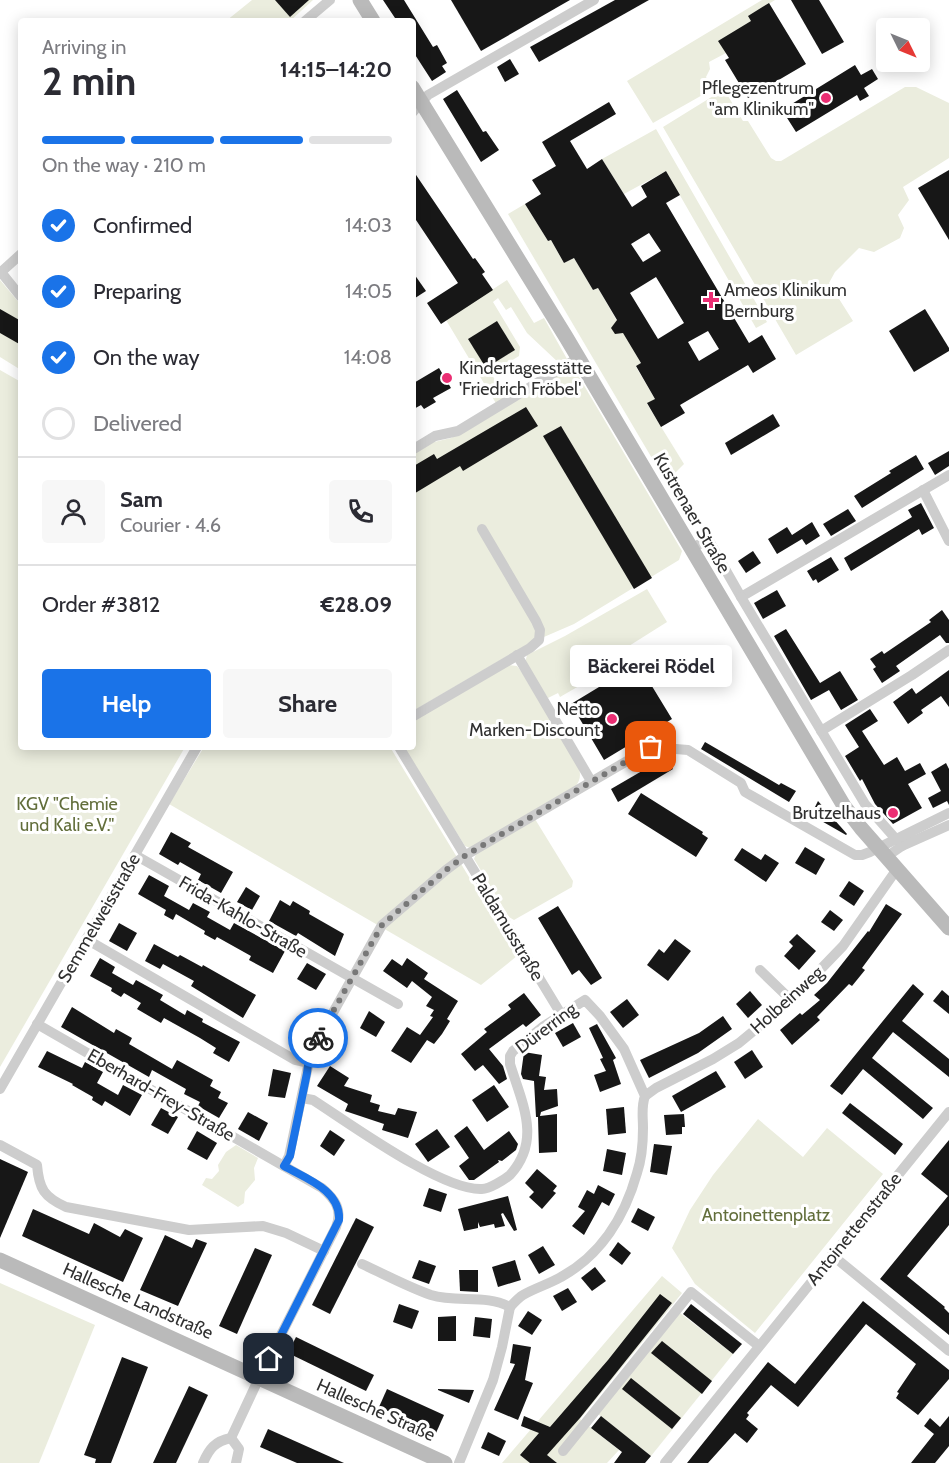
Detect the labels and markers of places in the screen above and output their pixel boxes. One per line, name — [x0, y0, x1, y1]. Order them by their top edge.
place label: Pflegezentrum "am Klinikum" — [702, 77, 814, 120]
marker: Pflegezentrum "am Klinikum" — [819, 91, 833, 105]
place label: Ameos Klinikum Bernburg — [724, 279, 847, 322]
marker: Ameos Klinikum Bernburg — [702, 291, 720, 309]
place label: Kindertagesstätte 'Friedrich Fröbel' — [459, 357, 592, 400]
marker: Kindertagesstätte 'Friedrich Fröbel' — [440, 371, 454, 385]
callout: Bäckerei Rödel — [570, 645, 732, 687]
place label: Netto Marken-Discount — [469, 698, 600, 741]
marker: Netto Marken-Discount — [605, 712, 619, 726]
pin — [625, 721, 676, 772]
place label: Brutzelhaus — [792, 802, 881, 824]
marker: Brutzelhaus — [886, 806, 900, 820]
pin — [243, 1333, 294, 1384]

